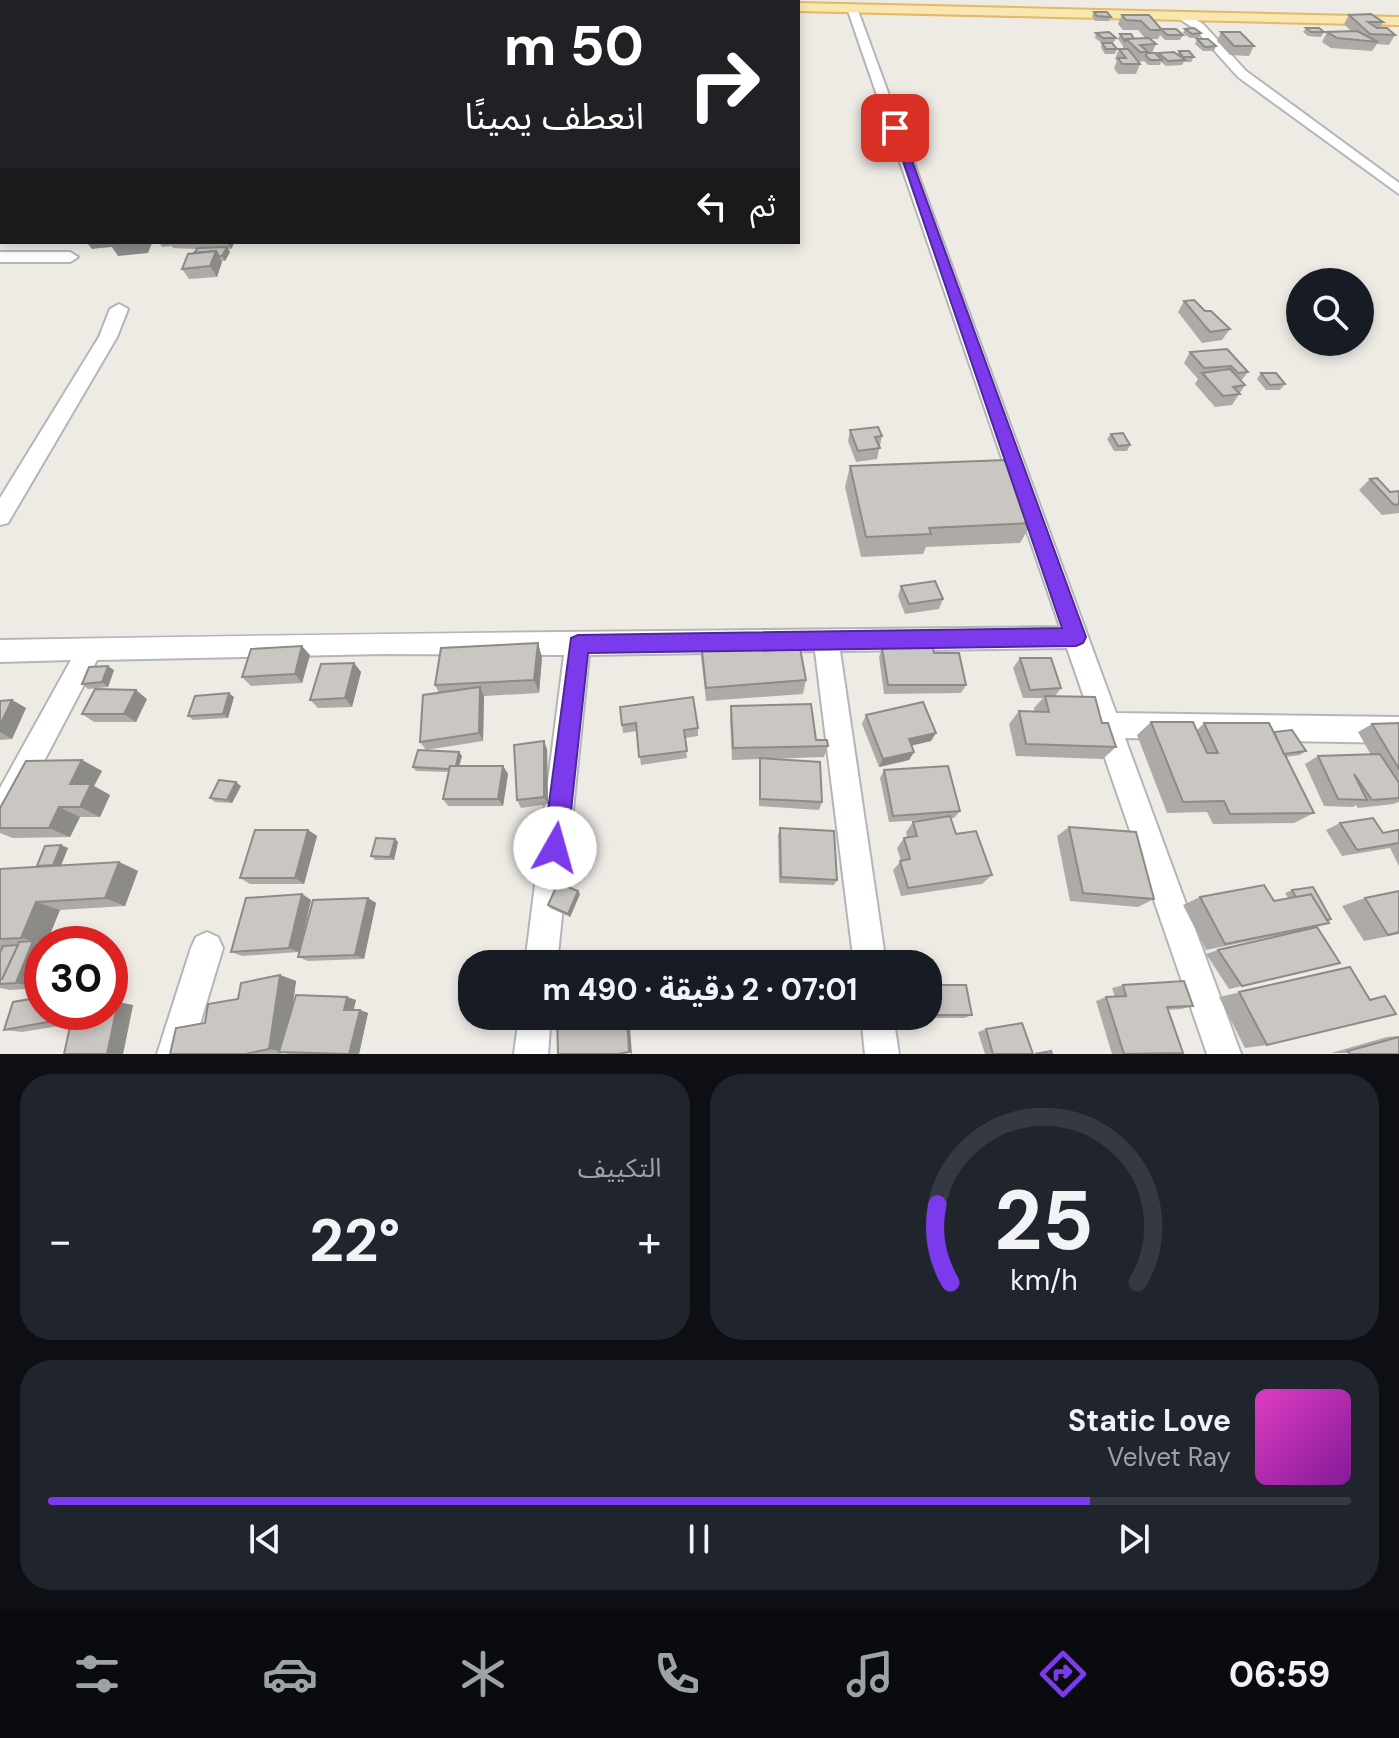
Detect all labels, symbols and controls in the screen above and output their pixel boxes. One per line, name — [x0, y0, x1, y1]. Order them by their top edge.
text: 50 m — [504, 9, 644, 82]
icon: right — [672, 32, 776, 136]
text: انعطف يمينًا — [465, 93, 644, 140]
pin — [861, 94, 929, 162]
icon: arrive — [873, 106, 917, 150]
icon: left — [690, 184, 734, 228]
text: ثم — [750, 186, 776, 225]
map controls — [1286, 268, 1374, 356]
button: search — [1286, 268, 1374, 356]
position arrow — [513, 806, 597, 890]
speed limit sign: 30 — [24, 926, 128, 1030]
text: 07:01 · 2 دقيقة · 490 m — [543, 970, 857, 1009]
text: التكييف — [578, 1151, 662, 1185]
text: 25 — [994, 1166, 1094, 1275]
text: 22° — [309, 1201, 400, 1280]
text: − — [48, 1212, 72, 1270]
text: + — [637, 1212, 662, 1270]
text: km/h — [1010, 1262, 1078, 1299]
text: Static Love — [1068, 1401, 1231, 1440]
text: Velvet Ray — [1107, 1440, 1231, 1474]
icon: previous — [243, 1517, 287, 1561]
icon: pause — [677, 1517, 721, 1561]
icon: next — [1112, 1517, 1156, 1561]
icon: filters — [69, 1646, 125, 1702]
icon: car — [262, 1646, 318, 1702]
icon: climate — [455, 1646, 511, 1702]
icon: phone — [649, 1646, 705, 1702]
icon: music — [842, 1646, 898, 1702]
icon: directions — [1035, 1646, 1091, 1702]
text: 06:59 — [1229, 1651, 1330, 1698]

